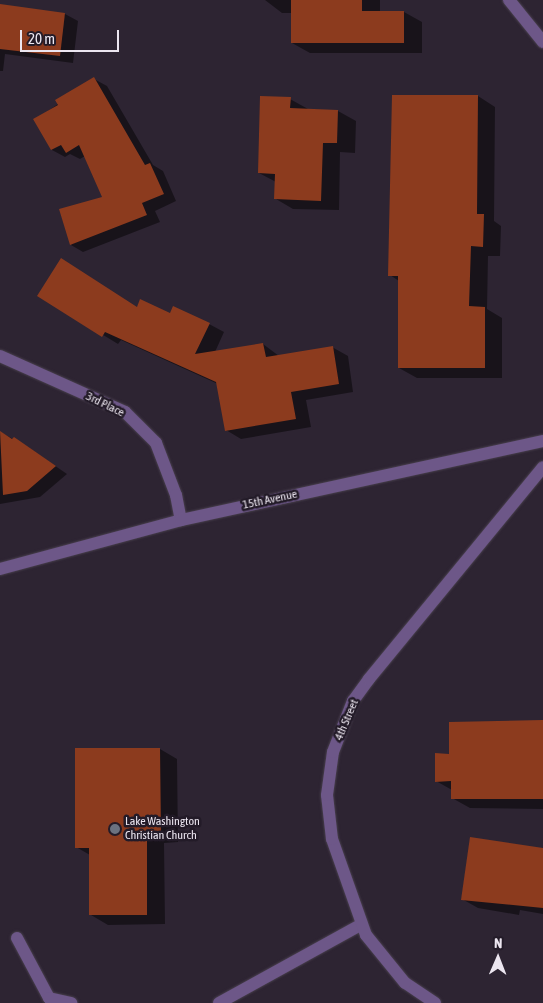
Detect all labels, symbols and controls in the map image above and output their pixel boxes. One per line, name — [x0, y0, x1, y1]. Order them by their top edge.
scale bar — [22, 20, 121, 52]
text: 20 m — [28, 30, 55, 47]
street label: 3rd Place — [83, 390, 127, 420]
street label: 15th Avenue — [241, 487, 299, 513]
street label: 4th Street — [332, 697, 362, 743]
place label: Lake Washington Christian Church — [125, 815, 200, 843]
marker: Lake Washington Christian Church — [109, 823, 121, 835]
north arrow — [473, 933, 523, 983]
text: N — [494, 935, 503, 951]

